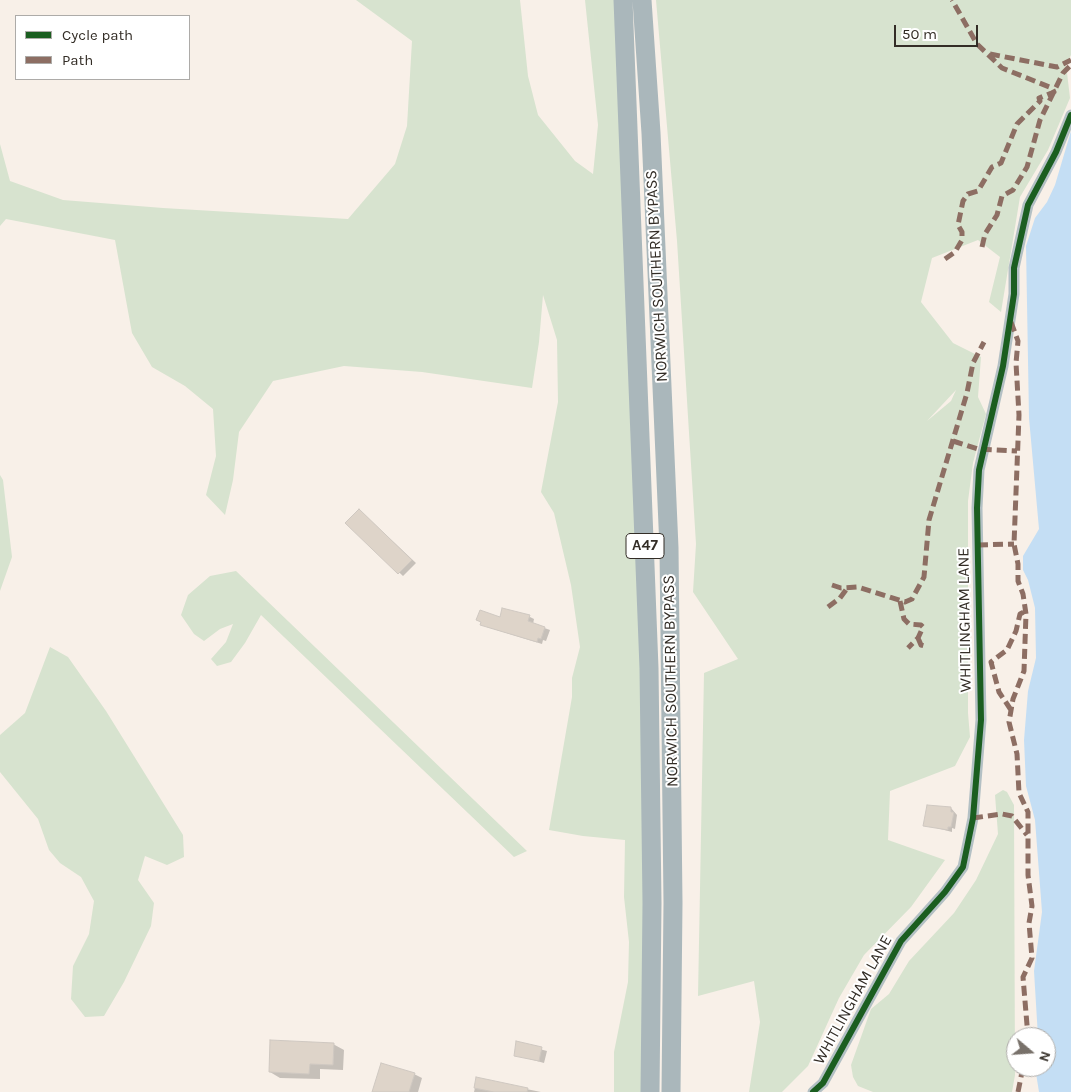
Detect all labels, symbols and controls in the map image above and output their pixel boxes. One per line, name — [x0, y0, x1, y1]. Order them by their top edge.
legend — [15, 15, 190, 80]
scale bar — [896, 15, 980, 47]
text: 50 m — [902, 25, 937, 43]
text: Cycle path — [62, 26, 133, 44]
text: Path — [62, 51, 93, 69]
street label: NORWICH SOUTHERN BYPASS — [642, 169, 672, 383]
road number: A47 — [626, 534, 664, 558]
street label: WHITLINGHAM LANE — [954, 548, 976, 692]
street label: NORWICH SOUTHERN BYPASS — [660, 575, 682, 787]
street label: WHITLINGHAM LANE — [810, 932, 896, 1068]
north arrow — [1006, 1027, 1056, 1077]
text: N — [1035, 1049, 1054, 1064]

